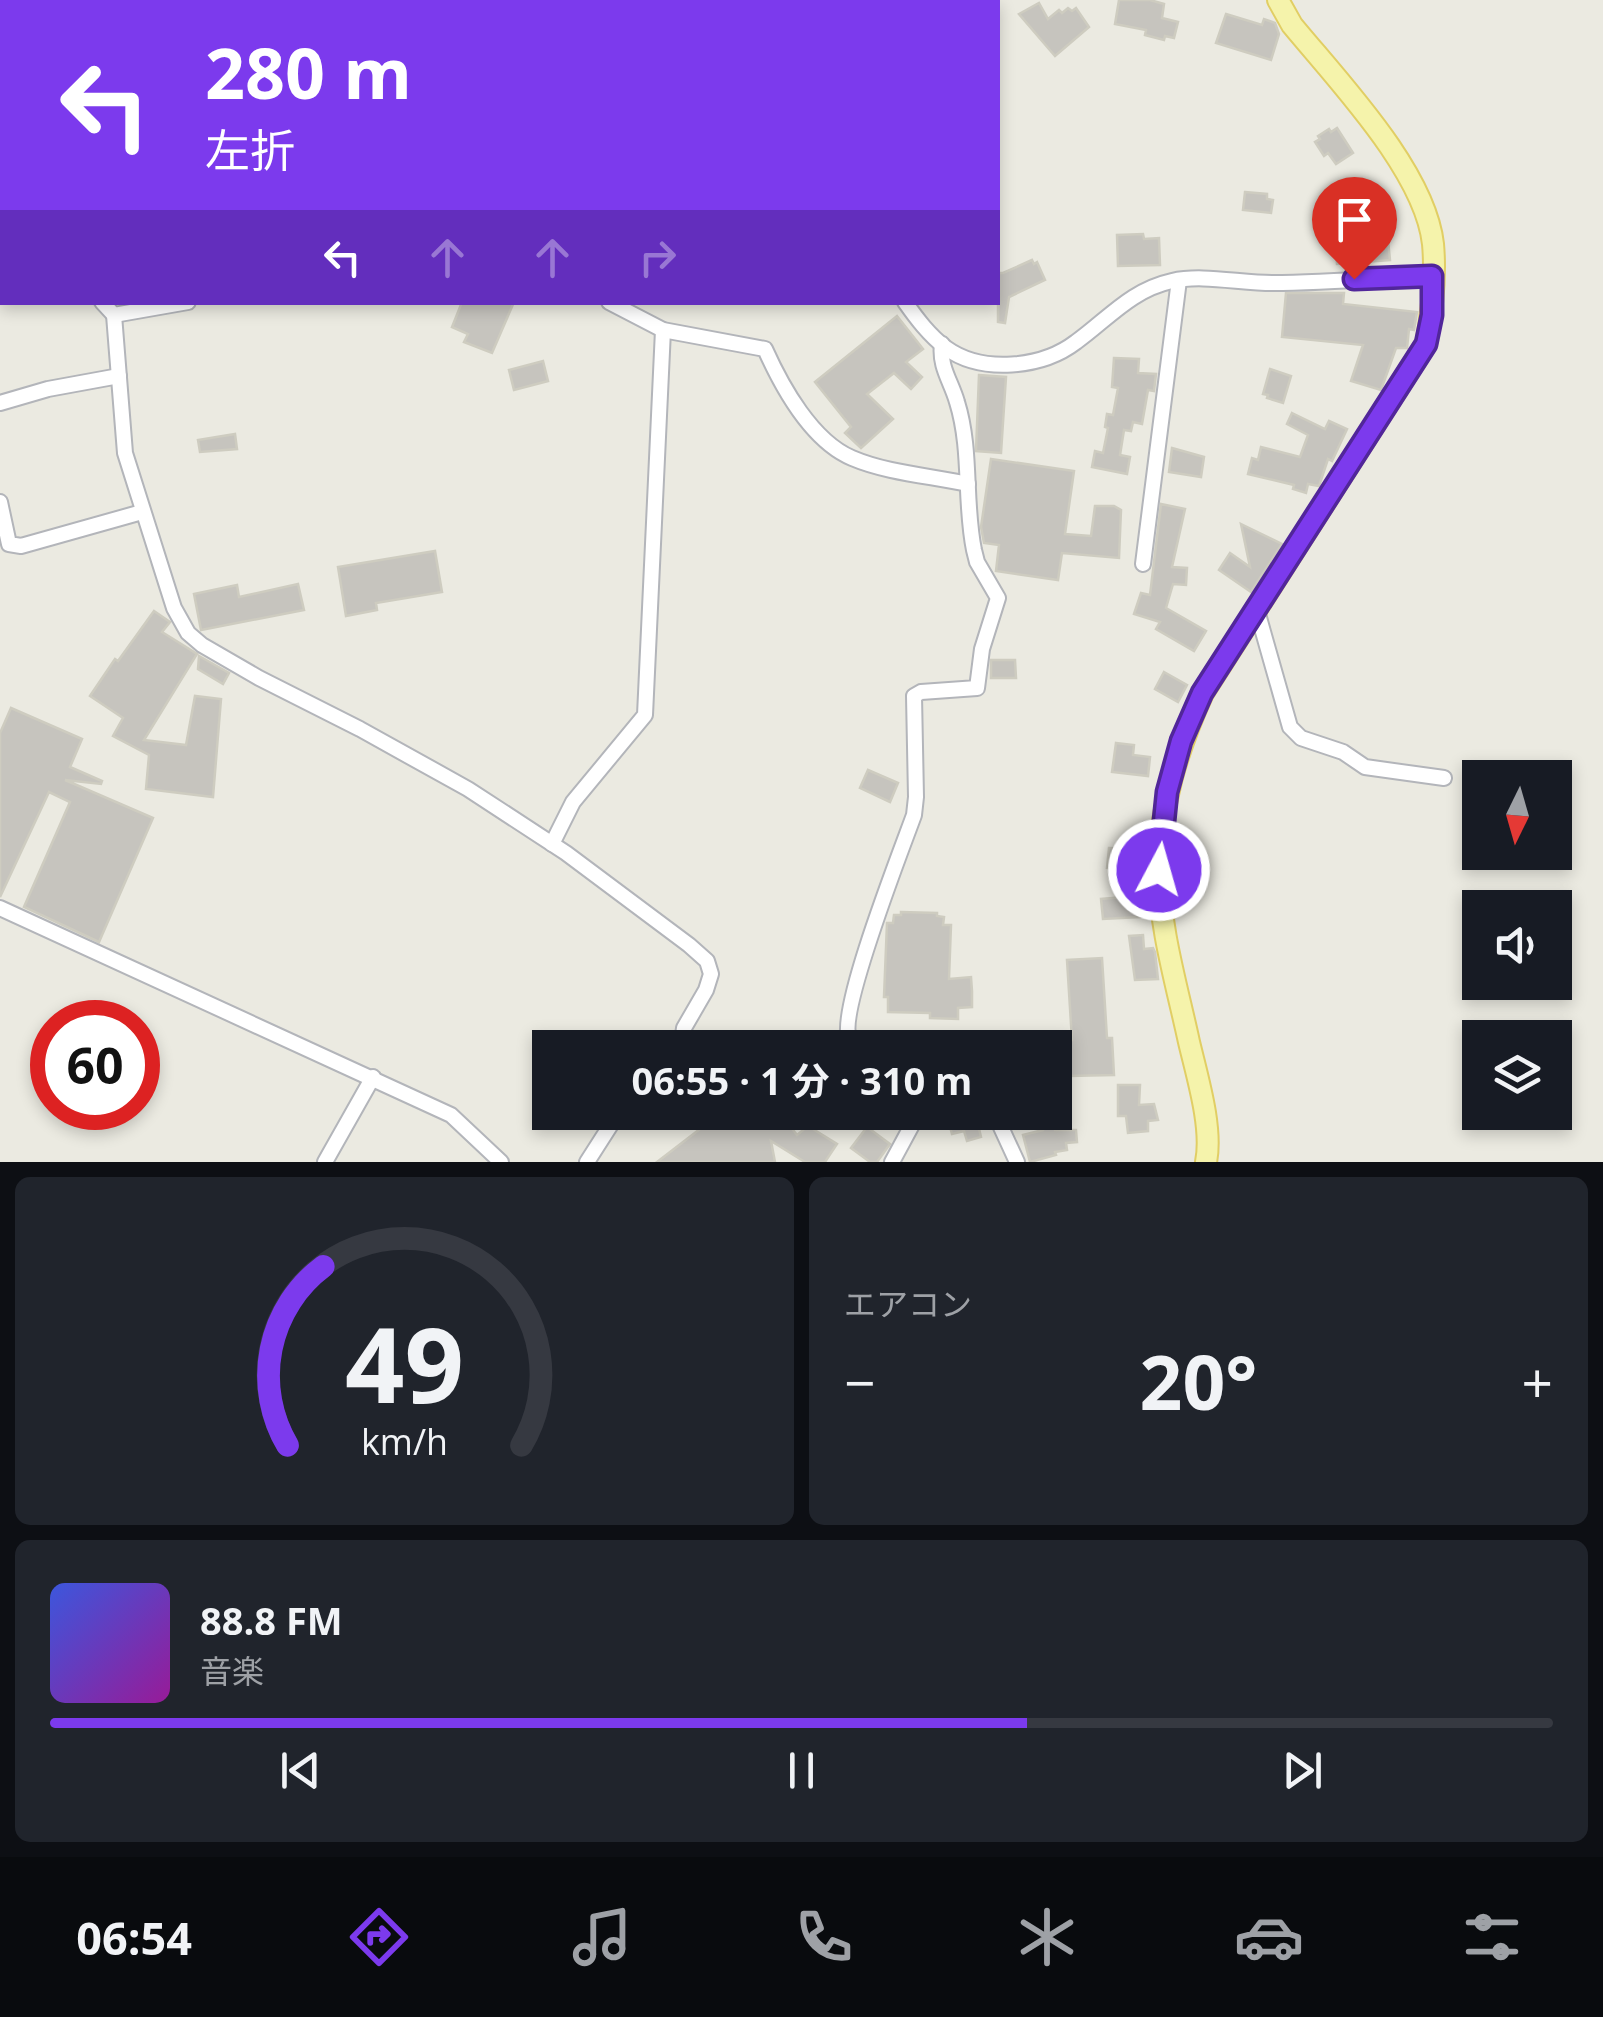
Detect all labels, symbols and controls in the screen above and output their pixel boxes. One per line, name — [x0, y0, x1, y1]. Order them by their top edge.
text: 280 m — [205, 24, 412, 120]
icon: left — [40, 40, 170, 170]
text: 左折 — [205, 119, 295, 180]
pin — [1312, 177, 1397, 280]
icon: arrive — [1327, 192, 1382, 247]
icon: left — [315, 230, 370, 285]
icon: ahead — [420, 230, 475, 285]
icon: ahead — [525, 230, 580, 285]
icon: right — [630, 230, 685, 285]
north arrow — [1462, 760, 1572, 870]
map controls — [1462, 760, 1572, 1130]
position arrow — [1107, 818, 1211, 922]
button: sound — [1462, 890, 1572, 1000]
speed limit sign: 60 — [30, 1000, 160, 1130]
button: layers — [1462, 1020, 1572, 1130]
text: 06:55 · 1 分 · 310 m — [632, 1054, 972, 1106]
text: エアコン — [844, 1282, 972, 1325]
text: 49 — [345, 1292, 464, 1433]
text: 20° — [1140, 1330, 1257, 1432]
text: − — [844, 1344, 875, 1419]
text: + — [1522, 1344, 1553, 1419]
text: km/h — [361, 1417, 448, 1465]
text: 88.8 FM — [200, 1594, 343, 1646]
text: 音楽 — [200, 1649, 264, 1692]
icon: previous — [273, 1743, 328, 1798]
icon: pause — [774, 1743, 829, 1798]
icon: next — [1275, 1743, 1330, 1798]
icon: directions — [344, 1902, 414, 1972]
icon: music — [567, 1902, 637, 1972]
icon: phone — [789, 1902, 859, 1972]
icon: climate — [1012, 1902, 1082, 1972]
icon: car — [1234, 1902, 1304, 1972]
icon: filters — [1457, 1902, 1527, 1972]
text: 06:54 — [76, 1907, 192, 1968]

